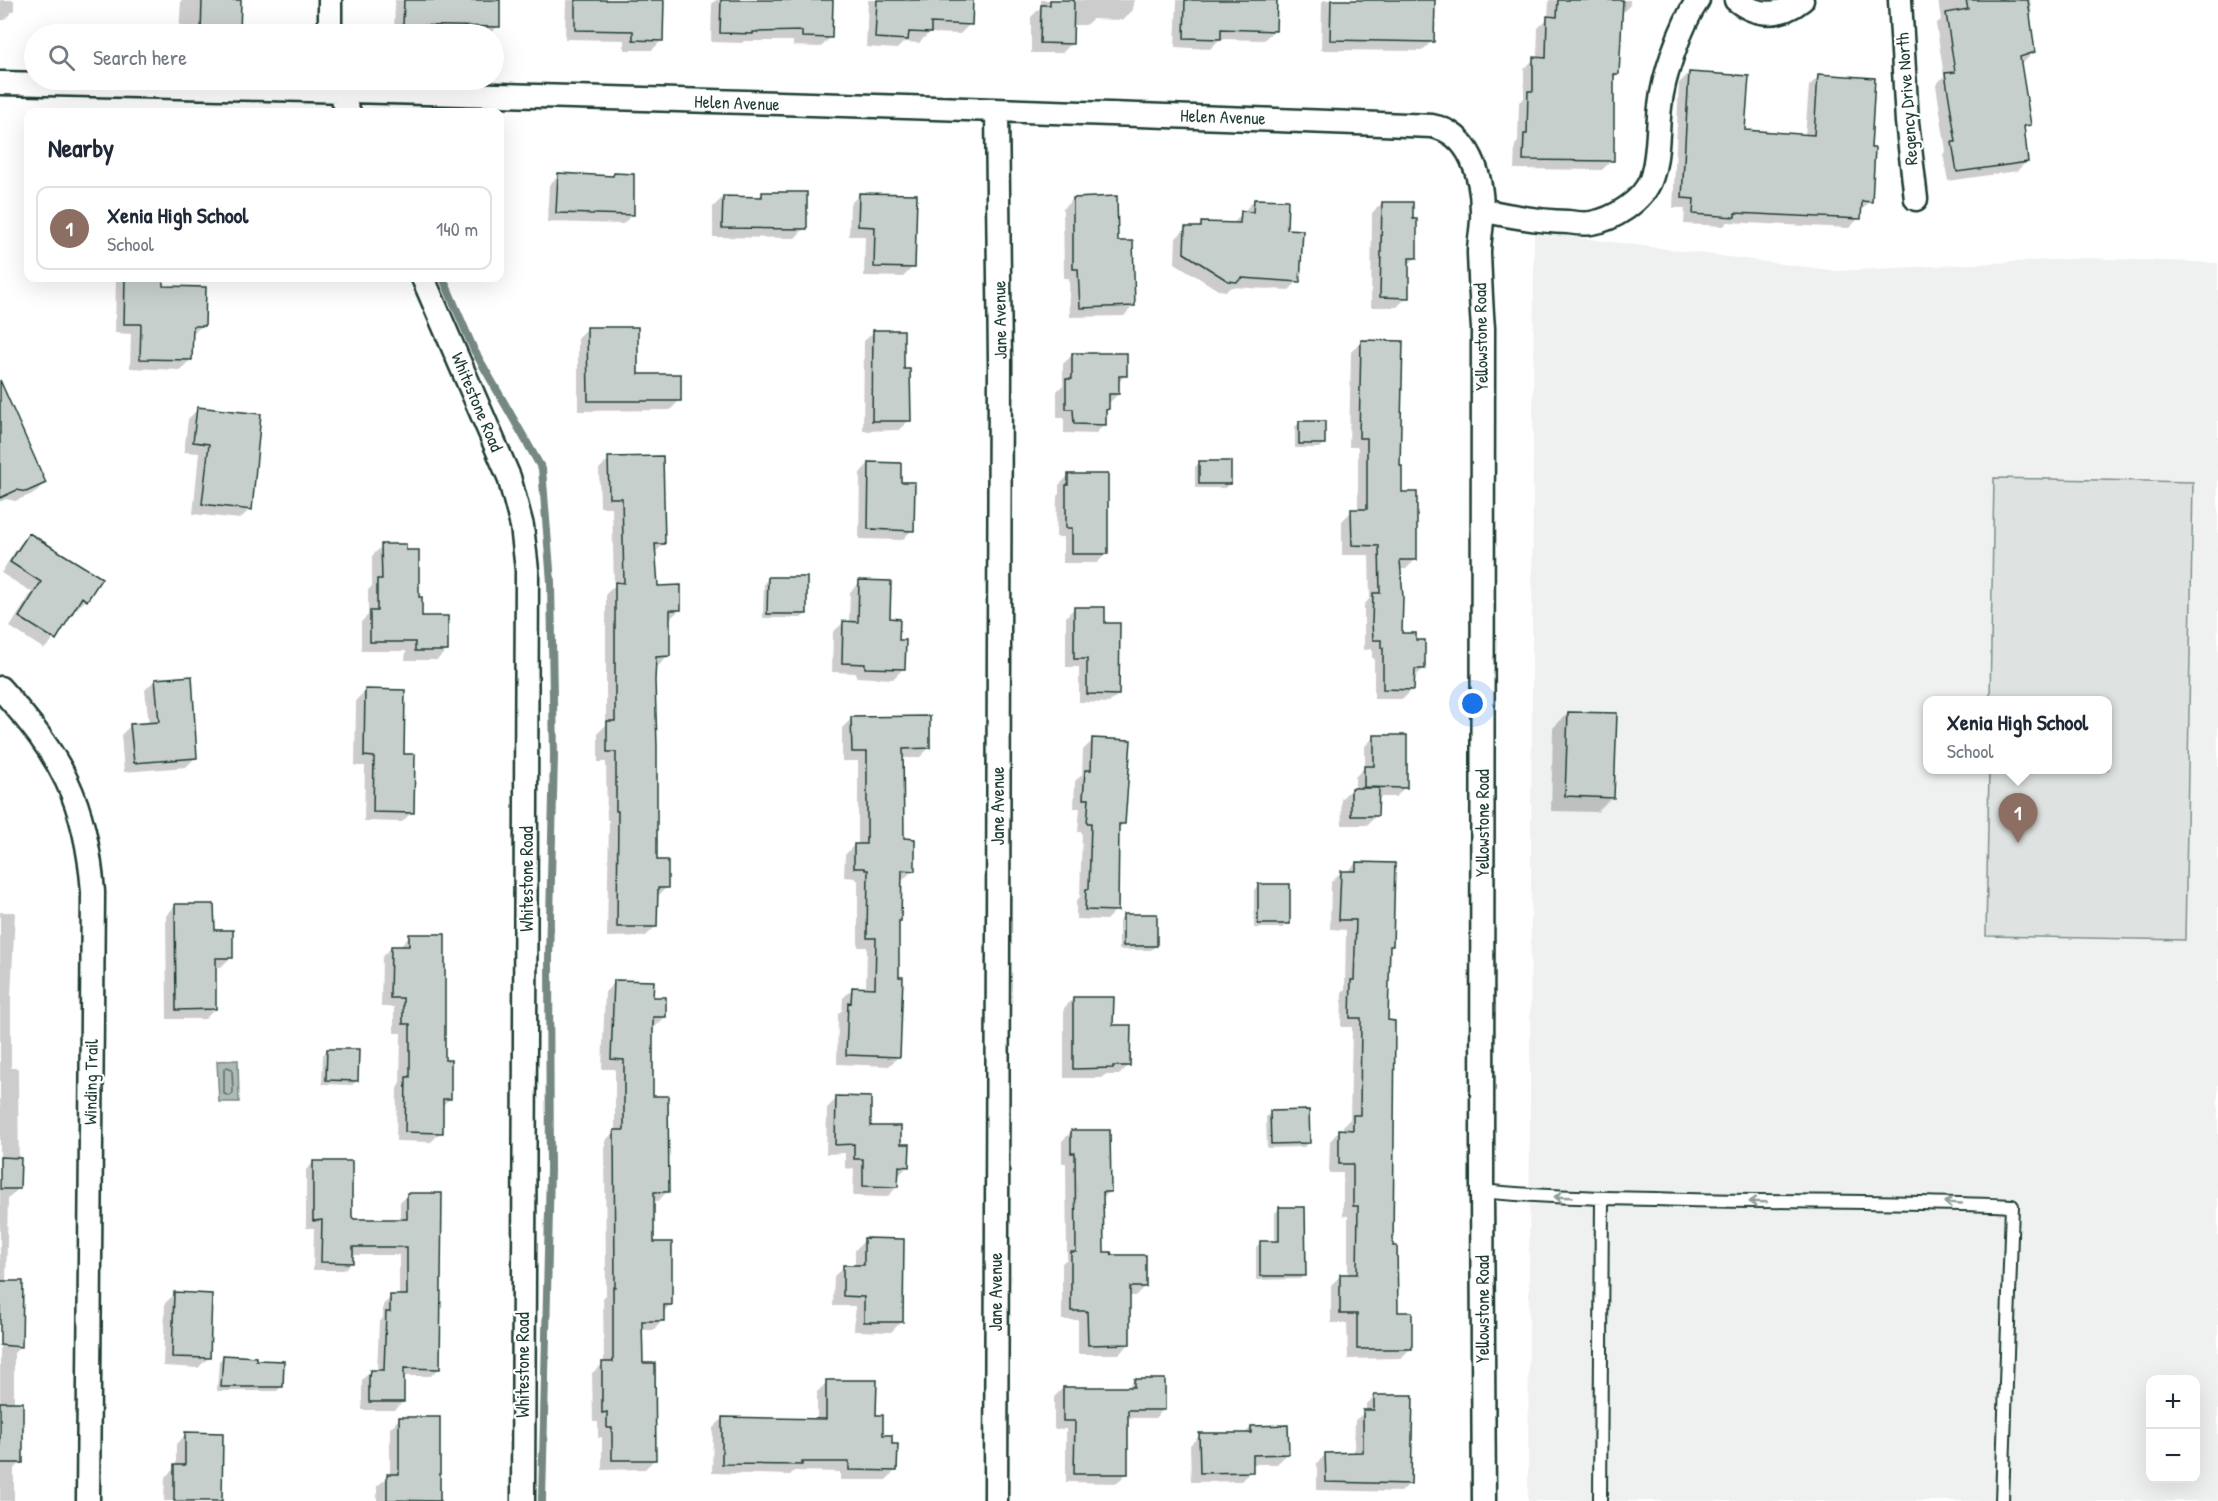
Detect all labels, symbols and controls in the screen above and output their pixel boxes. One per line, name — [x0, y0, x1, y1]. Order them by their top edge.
search box — [24, 24, 504, 90]
street label: Regency Drive North — [1889, 31, 1924, 166]
icon: search — [45, 41, 78, 74]
text: Search here — [93, 42, 187, 72]
street label: Helen Avenue — [694, 89, 780, 116]
street label: Helen Avenue — [1180, 103, 1266, 130]
text: Nearby — [48, 130, 114, 165]
text: Xenia High School — [107, 200, 248, 230]
text: 1 — [66, 215, 73, 242]
text: 140 m — [436, 215, 478, 242]
text: School — [107, 230, 154, 257]
street label: Jane Avenue — [986, 280, 1013, 360]
street label: Yellowstone Road — [1467, 283, 1494, 391]
street label: Whitestone Road — [445, 348, 510, 455]
your location — [1458, 689, 1487, 718]
popup — [1923, 696, 2112, 774]
text: Xenia High School — [1947, 707, 2088, 737]
text: School — [1947, 737, 1994, 764]
street label: Jane Avenue — [985, 767, 1010, 845]
street label: Yellowstone Road — [1470, 769, 1495, 877]
pin: 1 — [1998, 794, 2038, 843]
street label: Whitestone Road — [514, 826, 539, 932]
street label: Winding Trail — [77, 1039, 104, 1125]
one-way arrow — [1554, 1192, 1574, 1203]
one-way arrow — [1749, 1196, 1769, 1208]
one-way arrow — [1944, 1198, 1964, 1209]
street label: Jane Avenue — [983, 1253, 1008, 1331]
street label: Yellowstone Road — [1470, 1255, 1495, 1363]
street label: Whitestone Road — [510, 1312, 535, 1418]
map controls — [2146, 1375, 2200, 1483]
button: + — [2146, 1375, 2200, 1429]
button: − — [2146, 1429, 2200, 1483]

